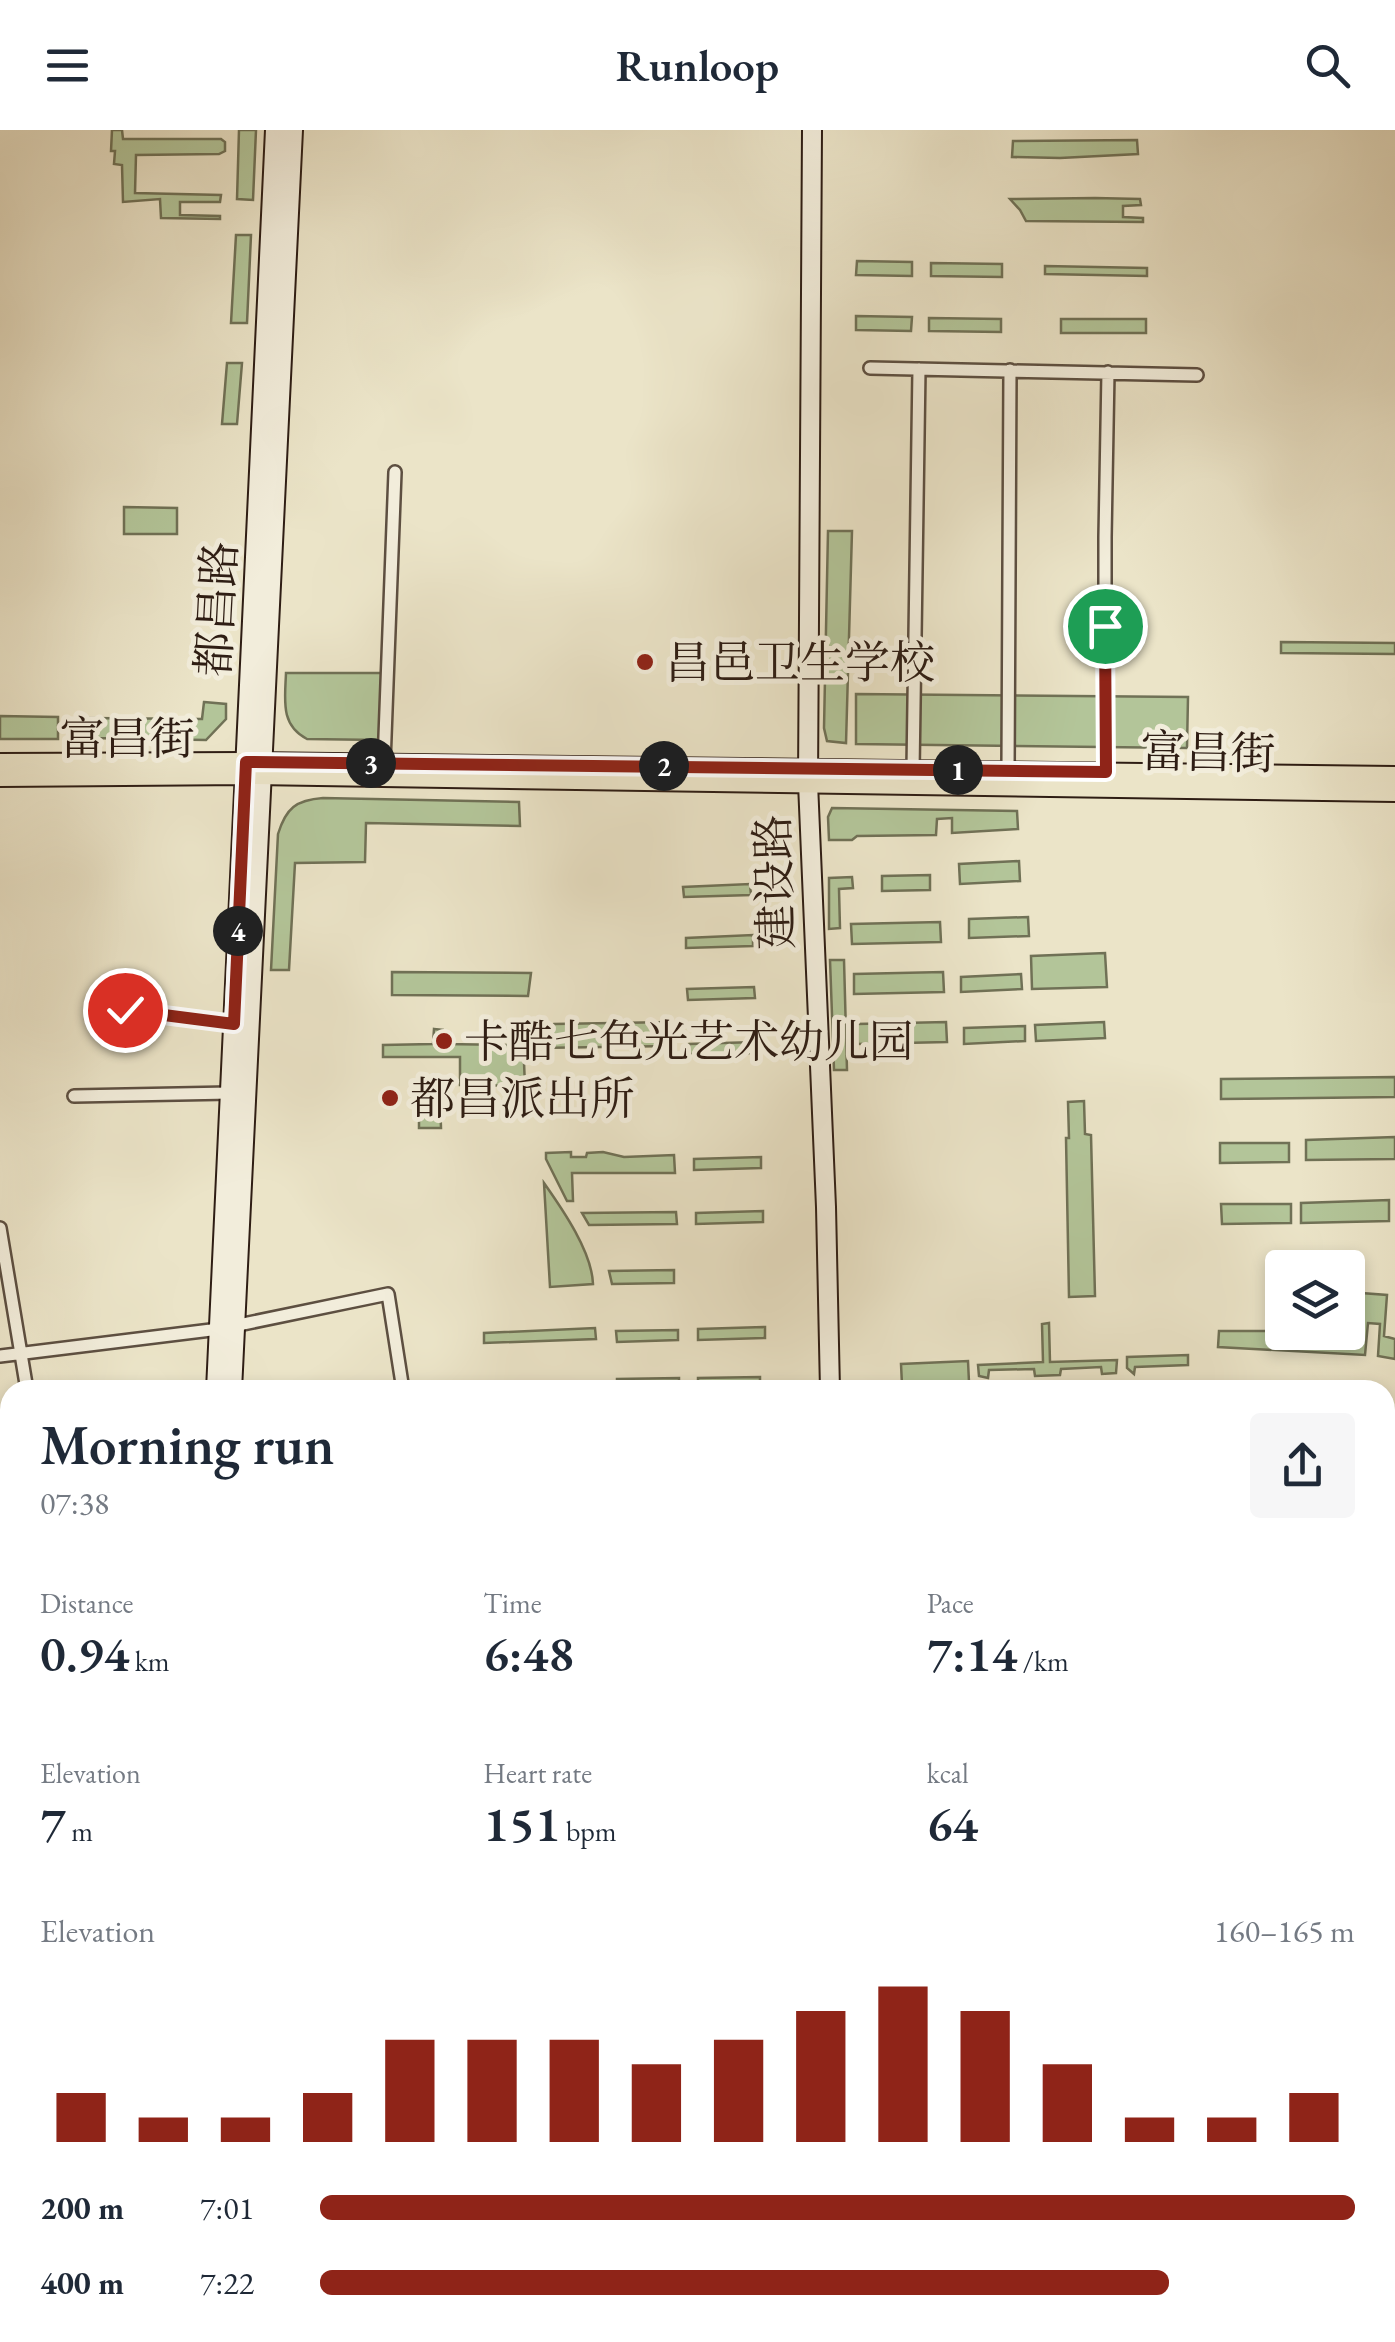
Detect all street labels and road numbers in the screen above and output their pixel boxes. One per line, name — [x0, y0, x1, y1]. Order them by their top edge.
street label: 都昌路 — [184, 540, 248, 678]
street label: 富昌街 — [59, 709, 195, 767]
street label: 富昌街 — [1140, 722, 1276, 782]
street label: 建设路 — [743, 814, 805, 950]

